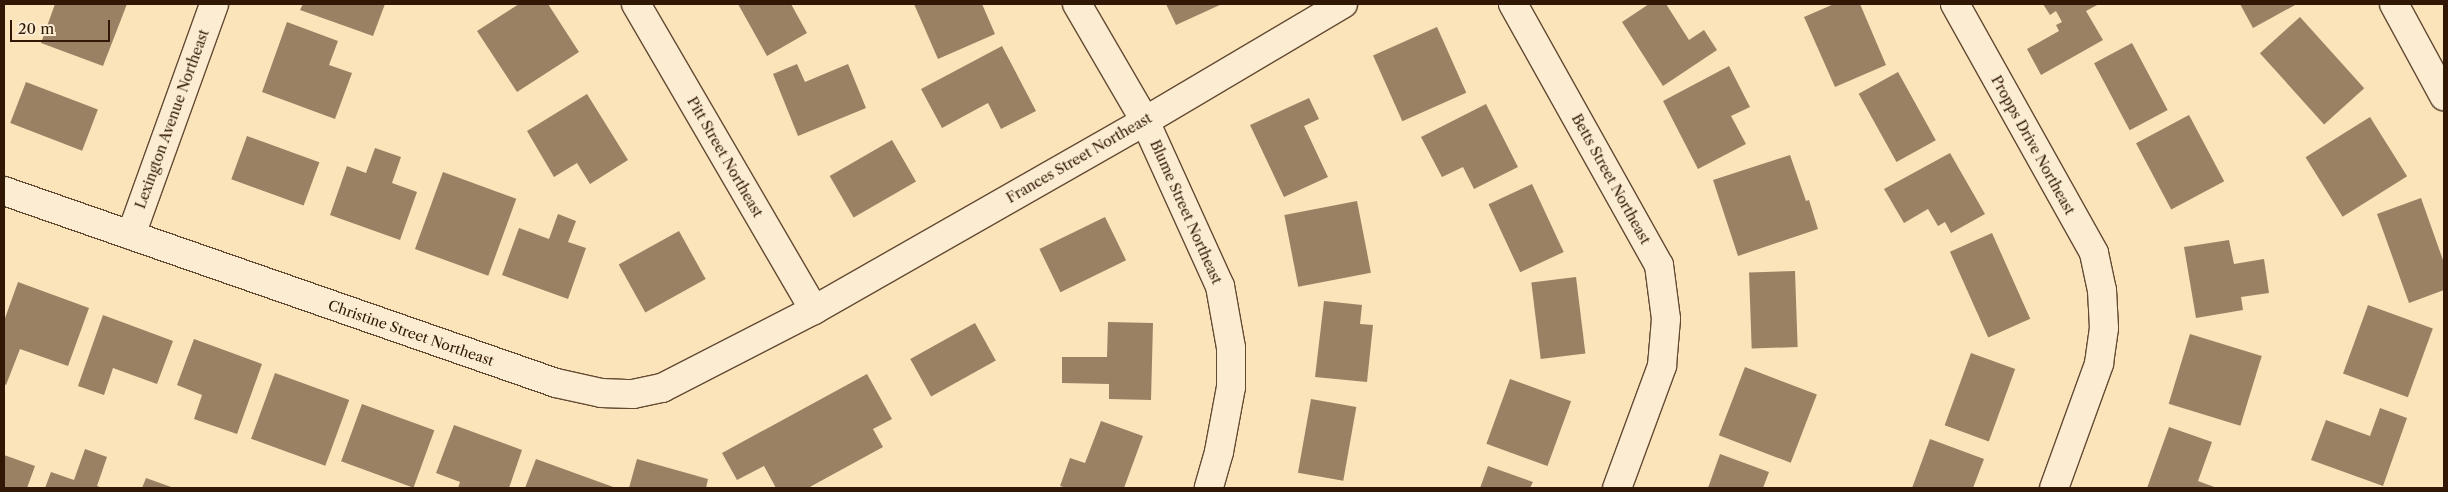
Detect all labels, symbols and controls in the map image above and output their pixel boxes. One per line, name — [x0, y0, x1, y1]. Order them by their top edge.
scale bar — [12, 10, 112, 42]
text: 20 m — [18, 19, 54, 38]
street label: Lexington Avenue Northeast — [132, 27, 212, 211]
street label: Propps Drive Northeast — [1988, 73, 2078, 217]
street label: Pitt Street Northeast — [684, 94, 766, 220]
street label: Frances Street Northeast — [1003, 109, 1155, 207]
street label: Betts Street Northeast — [1568, 111, 1654, 247]
street label: Blume Street Northeast — [1147, 137, 1225, 287]
street label: Christine Street Northeast — [326, 297, 496, 369]

